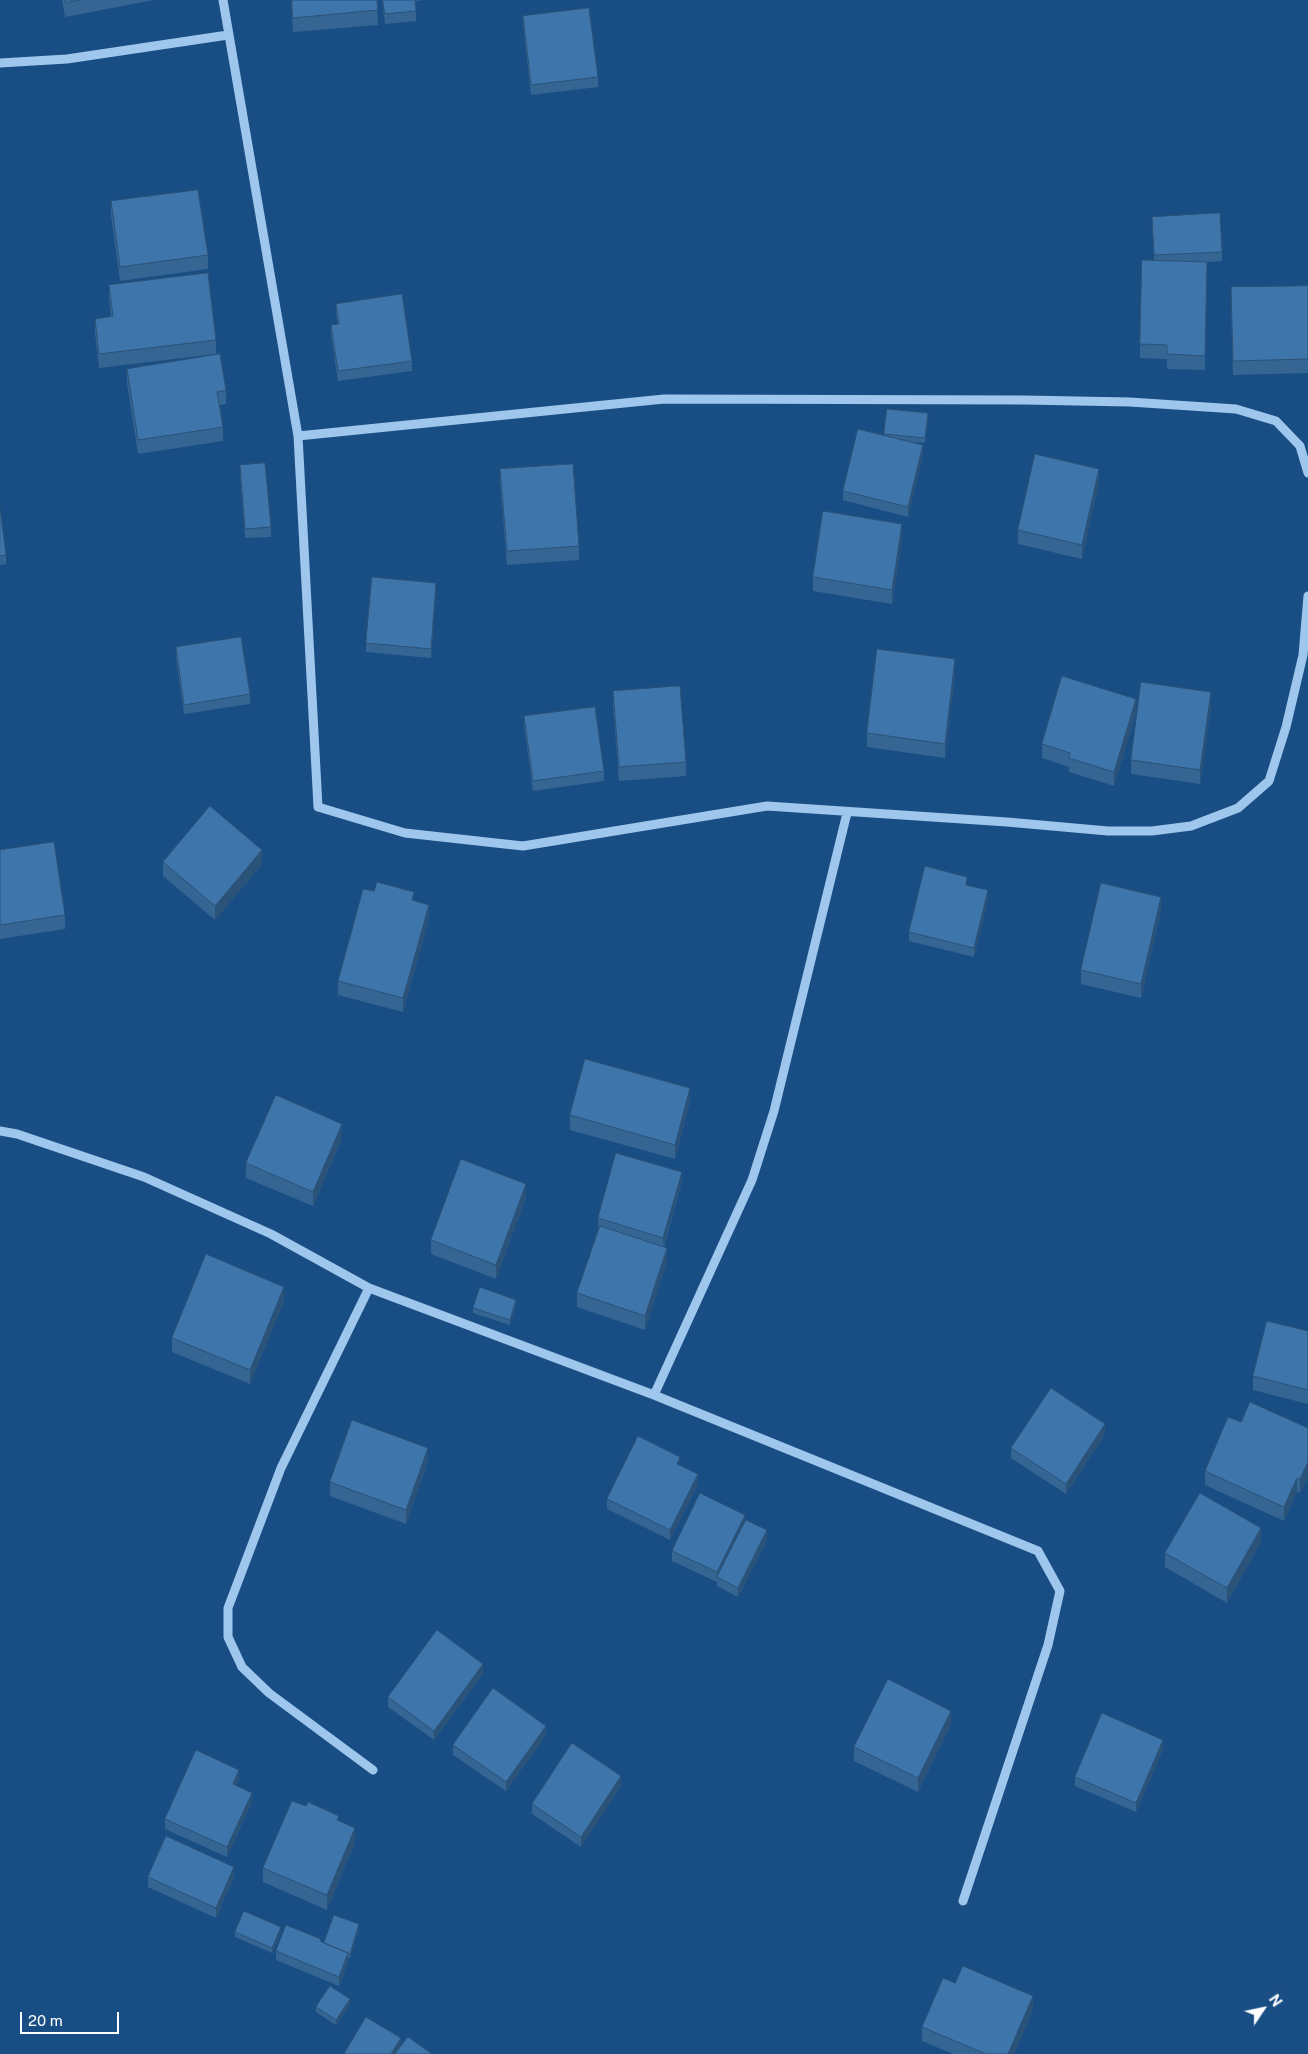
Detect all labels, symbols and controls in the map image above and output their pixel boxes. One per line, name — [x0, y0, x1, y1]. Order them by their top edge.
north arrow — [1238, 1984, 1288, 2034]
text: N — [1266, 1992, 1285, 2010]
scale bar — [22, 2002, 121, 2034]
text: 20 m — [28, 2012, 63, 2029]

